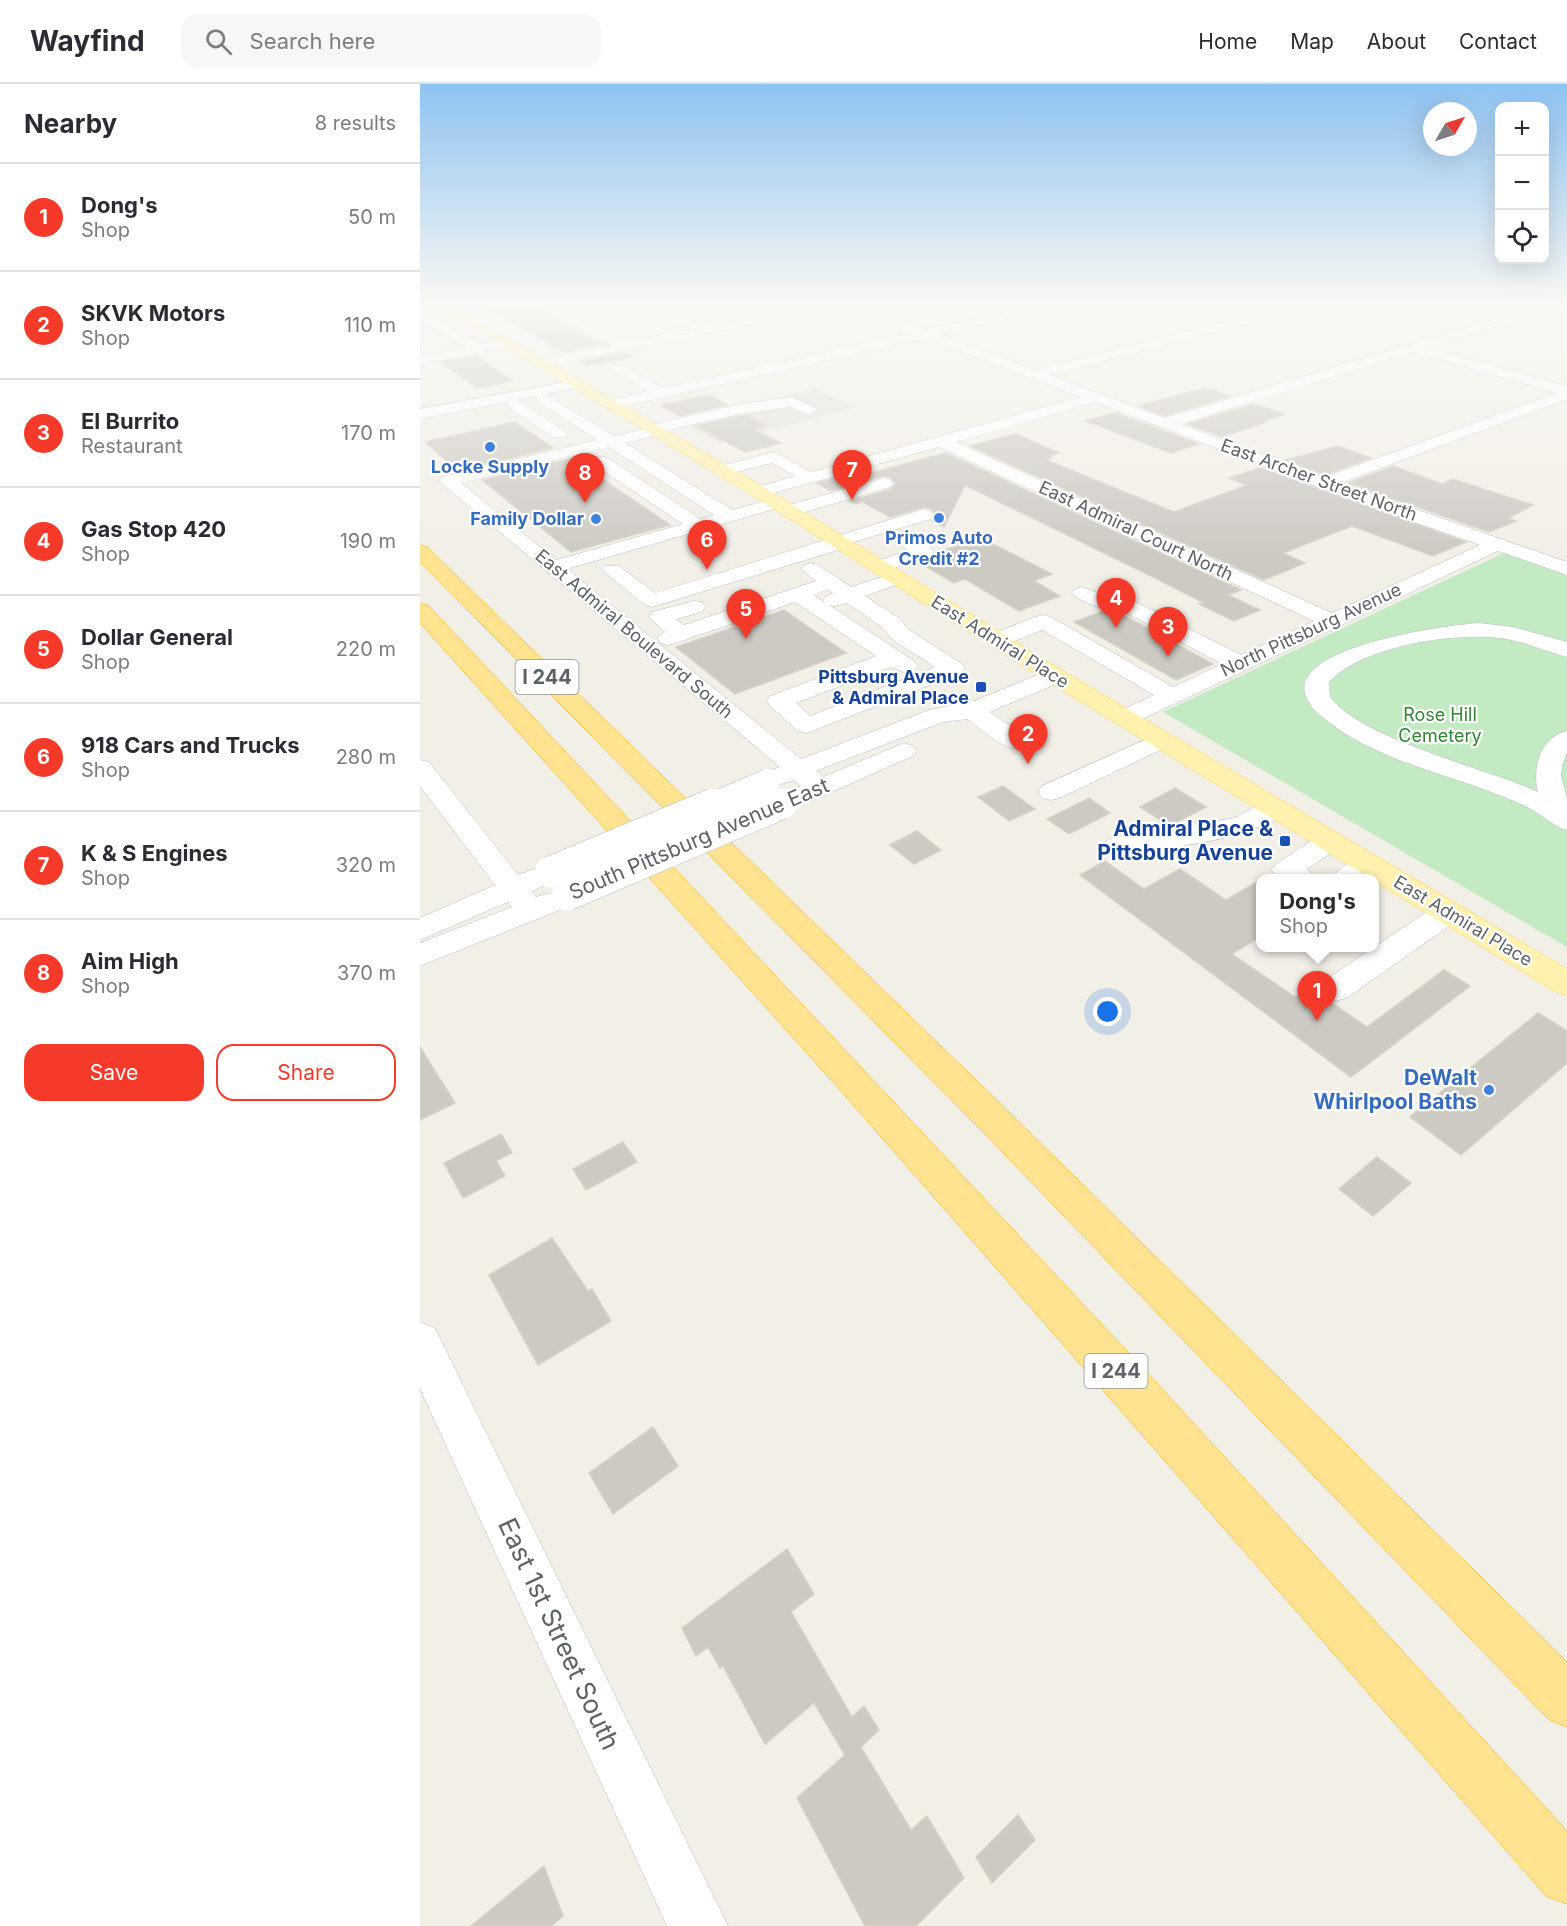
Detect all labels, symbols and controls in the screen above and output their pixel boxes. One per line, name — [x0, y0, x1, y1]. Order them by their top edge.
search box — [181, 14, 601, 68]
text: Wayfind — [30, 24, 145, 58]
icon: search — [202, 25, 235, 58]
text: Search here — [250, 28, 375, 54]
text: Home — [1198, 29, 1257, 54]
text: Map — [1290, 29, 1334, 54]
text: About — [1367, 29, 1426, 54]
text: Contact — [1459, 29, 1537, 54]
north arrow — [1423, 102, 1477, 156]
map controls — [1495, 102, 1549, 264]
button: + — [1495, 102, 1549, 156]
text: Nearby — [24, 108, 117, 139]
text: 8 results — [315, 111, 396, 135]
button: − — [1495, 156, 1549, 210]
text: Dong's — [81, 192, 158, 218]
text: 1 — [39, 205, 48, 229]
text: 50 m — [348, 205, 396, 229]
button: locate — [1495, 210, 1549, 264]
text: Shop — [81, 218, 130, 242]
text: SKVK Motors — [81, 300, 225, 326]
text: 2 — [37, 313, 50, 337]
text: 110 m — [344, 313, 396, 337]
text: Shop — [81, 326, 130, 350]
text: El Burrito — [81, 408, 179, 434]
text: 3 — [37, 421, 50, 445]
text: 170 m — [341, 421, 396, 445]
text: Restaurant — [81, 434, 183, 458]
street label: East Archer Street North — [1218, 434, 1420, 525]
marker: Locke Supply — [483, 440, 497, 454]
pin: 7 — [832, 450, 872, 500]
pin: 8 — [566, 454, 604, 503]
place label: Locke Supply — [431, 456, 549, 477]
street label: East Admiral Court North — [1036, 476, 1237, 585]
place label: Family Dollar — [470, 508, 584, 529]
marker: Primos Auto Credit #2 — [932, 511, 946, 525]
marker: Family Dollar — [589, 512, 603, 526]
text: Gas Stop 420 — [81, 516, 226, 542]
pin: 6 — [688, 520, 726, 570]
place label: Primos Auto Credit #2 — [885, 527, 993, 569]
text: 4 — [37, 529, 50, 553]
text: 190 m — [340, 529, 396, 553]
text: Shop — [81, 542, 130, 566]
street label: East Admiral Boulevard South — [531, 545, 737, 722]
pin: 4 — [1096, 578, 1136, 628]
street label: North Pittsburg Avenue — [1217, 578, 1404, 681]
pin: 5 — [726, 590, 766, 639]
street label: East Admiral Place — [928, 591, 1073, 692]
pin: 3 — [1148, 608, 1188, 657]
text: Dollar General — [81, 624, 233, 650]
text: 5 — [37, 637, 50, 661]
text: 220 m — [336, 637, 396, 661]
text: Shop — [81, 650, 130, 674]
road number: I 244 — [516, 660, 578, 694]
place label: Pittsburg Avenue & Admiral Place — [818, 666, 969, 708]
marker: Pittsburg Avenue & Admiral Place — [974, 680, 988, 694]
park label: Rose Hill Cemetery — [1398, 704, 1482, 746]
pin: 2 — [1008, 714, 1048, 764]
text: 918 Cars and Trucks — [81, 732, 300, 758]
text: 6 — [37, 745, 50, 769]
text: 280 m — [336, 745, 396, 769]
text: Shop — [81, 758, 130, 782]
street label: South Pittsburg Avenue East — [565, 772, 833, 905]
place label: Admiral Place & Pittsburg Avenue — [1097, 816, 1274, 865]
marker: Admiral Place & Pittsburg Avenue — [1278, 834, 1292, 848]
text: K & S Engines — [81, 840, 228, 866]
text: 7 — [38, 853, 49, 877]
text: 320 m — [336, 853, 396, 877]
text: Shop — [81, 866, 130, 890]
street label: East Admiral Place — [1390, 871, 1536, 970]
popup — [1256, 874, 1379, 952]
text: Dong's — [1279, 888, 1356, 914]
text: Shop — [1279, 914, 1328, 938]
text: Aim High — [81, 948, 179, 974]
text: 8 — [37, 961, 50, 985]
text: 370 m — [337, 961, 396, 985]
pin: 1 — [1298, 972, 1336, 1021]
text: Shop — [81, 974, 130, 998]
your location — [1093, 997, 1122, 1026]
button: Save — [24, 1044, 204, 1101]
button: Share — [216, 1044, 396, 1101]
place label: DeWalt Whirlpool Baths — [1314, 1065, 1477, 1114]
marker: DeWalt Whirlpool Baths — [1482, 1083, 1496, 1097]
road number: I 244 — [1084, 1354, 1148, 1388]
street label: East 1st Street South — [492, 1513, 627, 1755]

